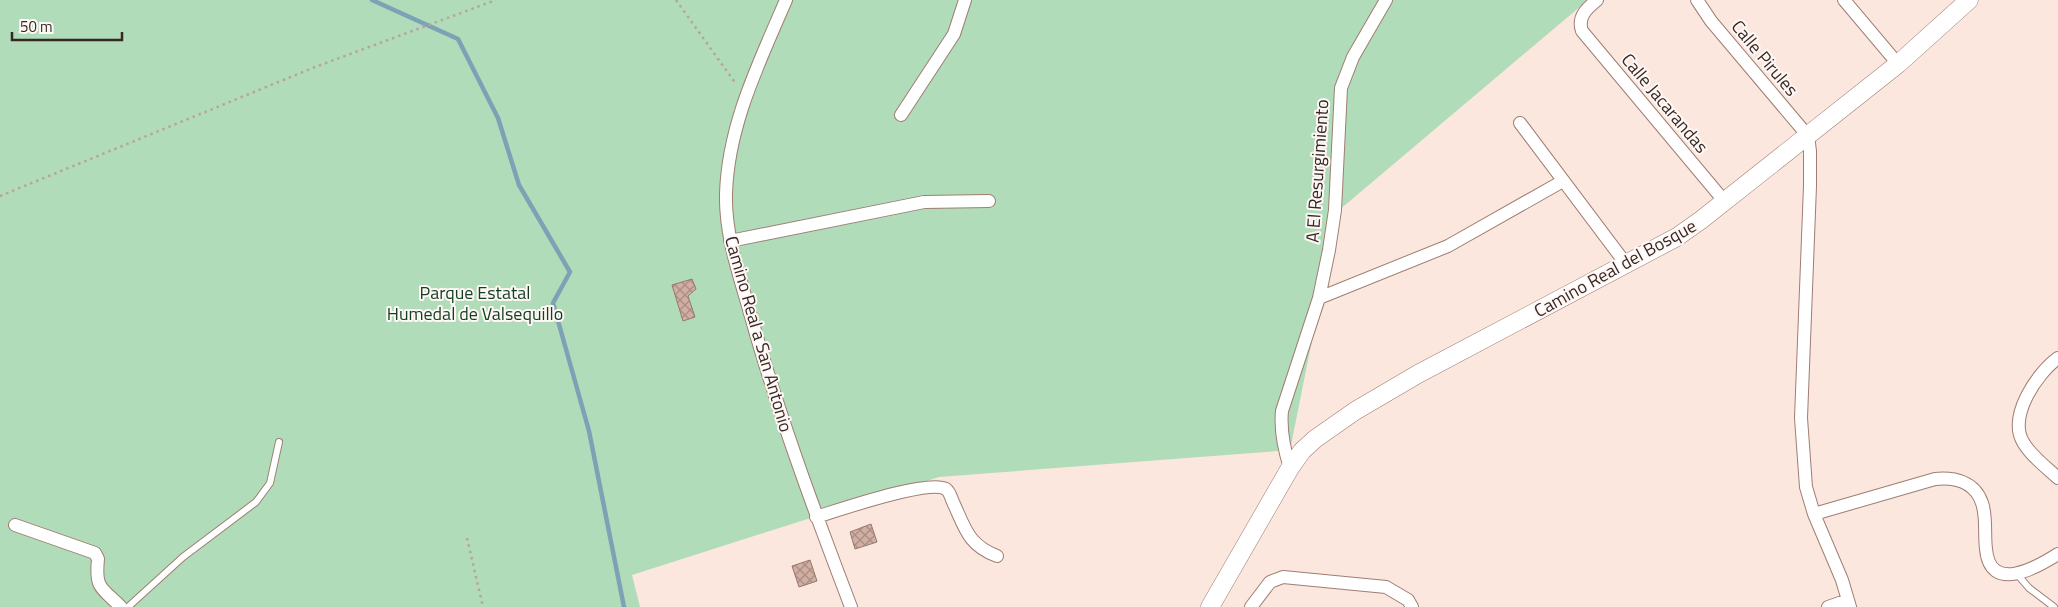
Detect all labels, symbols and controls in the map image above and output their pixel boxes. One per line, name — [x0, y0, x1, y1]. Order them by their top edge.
scale bar — [12, 10, 122, 42]
street label: Calle Pirules — [1725, 14, 1805, 102]
text: 50 m — [20, 15, 53, 38]
street label: Calle Jacarandas — [1615, 47, 1715, 159]
street label: A El Resurgimiento — [1299, 98, 1335, 244]
street label: Camino Real del Bosque — [1529, 212, 1701, 324]
street label: Camino Real a San Antonio — [718, 233, 800, 435]
park label: Parque Estatal Humedal de Valsequillo — [387, 279, 563, 327]

